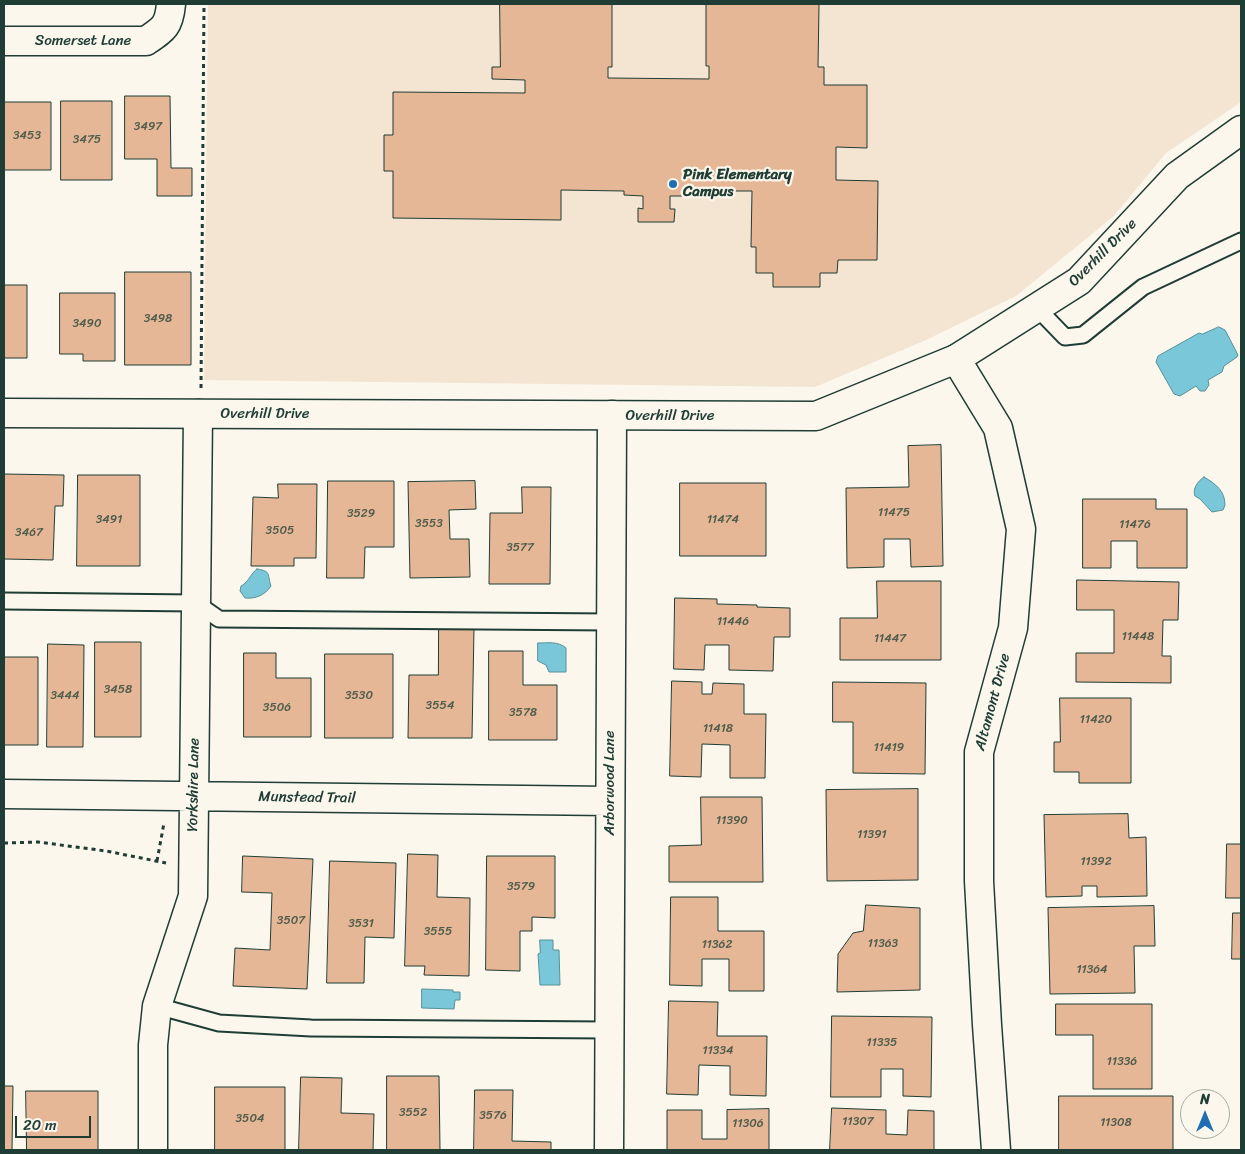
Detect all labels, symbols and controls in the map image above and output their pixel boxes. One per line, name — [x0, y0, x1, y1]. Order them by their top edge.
street label: Somerset Lane — [35, 32, 131, 50]
house number: 3497 — [134, 120, 162, 134]
house number: 3453 — [13, 129, 41, 143]
house number: 3475 — [73, 133, 101, 147]
place label: Pink Elementary Campus — [683, 166, 792, 201]
marker: Pink Elementary Campus — [667, 178, 679, 190]
street label: Overhill Drive — [1065, 215, 1141, 291]
house number: 3498 — [144, 312, 172, 326]
house number: 3490 — [72, 317, 102, 331]
street label: Overhill Drive — [221, 405, 309, 423]
street label: Overhill Drive — [626, 407, 714, 425]
house number: 11475 — [878, 506, 910, 520]
house number: 3529 — [347, 507, 375, 521]
house number: 3491 — [96, 513, 122, 527]
house number: 11474 — [707, 513, 739, 527]
house number: 3553 — [415, 517, 443, 531]
house number: 11476 — [1119, 518, 1151, 532]
house number: 3505 — [266, 524, 294, 538]
house number: 3467 — [15, 526, 43, 540]
house number: 3577 — [506, 541, 534, 555]
house number: 11446 — [717, 615, 749, 629]
house number: 11448 — [1122, 630, 1154, 644]
house number: 11447 — [874, 632, 906, 646]
street label: Altamont Drive — [971, 651, 1015, 753]
house number: 3458 — [104, 683, 132, 697]
house number: 3444 — [50, 689, 80, 703]
house number: 3530 — [345, 689, 373, 703]
house number: 3554 — [426, 699, 454, 713]
house number: 3506 — [263, 701, 291, 715]
house number: 3578 — [509, 706, 537, 720]
house number: 11420 — [1080, 713, 1112, 727]
house number: 11418 — [703, 722, 733, 736]
street label: Arborwood Lane — [601, 730, 619, 836]
street label: Yorkshire Lane — [184, 738, 204, 832]
house number: 11419 — [874, 741, 904, 755]
street label: Munstead Trail — [258, 788, 356, 808]
house number: 11390 — [716, 814, 748, 828]
house number: 11391 — [857, 828, 887, 842]
house number: 11392 — [1080, 855, 1112, 869]
house number: 3579 — [507, 880, 535, 894]
house number: 3507 — [277, 914, 305, 928]
house number: 3531 — [348, 917, 374, 931]
house number: 3555 — [424, 925, 452, 939]
house number: 11363 — [868, 937, 898, 951]
house number: 11362 — [702, 938, 732, 952]
house number: 11364 — [1076, 963, 1108, 977]
house number: 11335 — [867, 1036, 897, 1050]
house number: 11334 — [703, 1044, 733, 1058]
house number: 11336 — [1107, 1055, 1137, 1069]
text: N — [1200, 1087, 1210, 1112]
north arrow — [1180, 1089, 1230, 1139]
scale bar — [18, 1106, 94, 1138]
house number: 3552 — [399, 1106, 427, 1120]
house number: 3576 — [479, 1109, 507, 1123]
text: 20 m — [23, 1112, 57, 1138]
house number: 3504 — [235, 1112, 265, 1126]
house number: 11307 — [842, 1115, 874, 1129]
house number: 11308 — [1100, 1116, 1132, 1130]
house number: 11306 — [732, 1117, 764, 1131]

